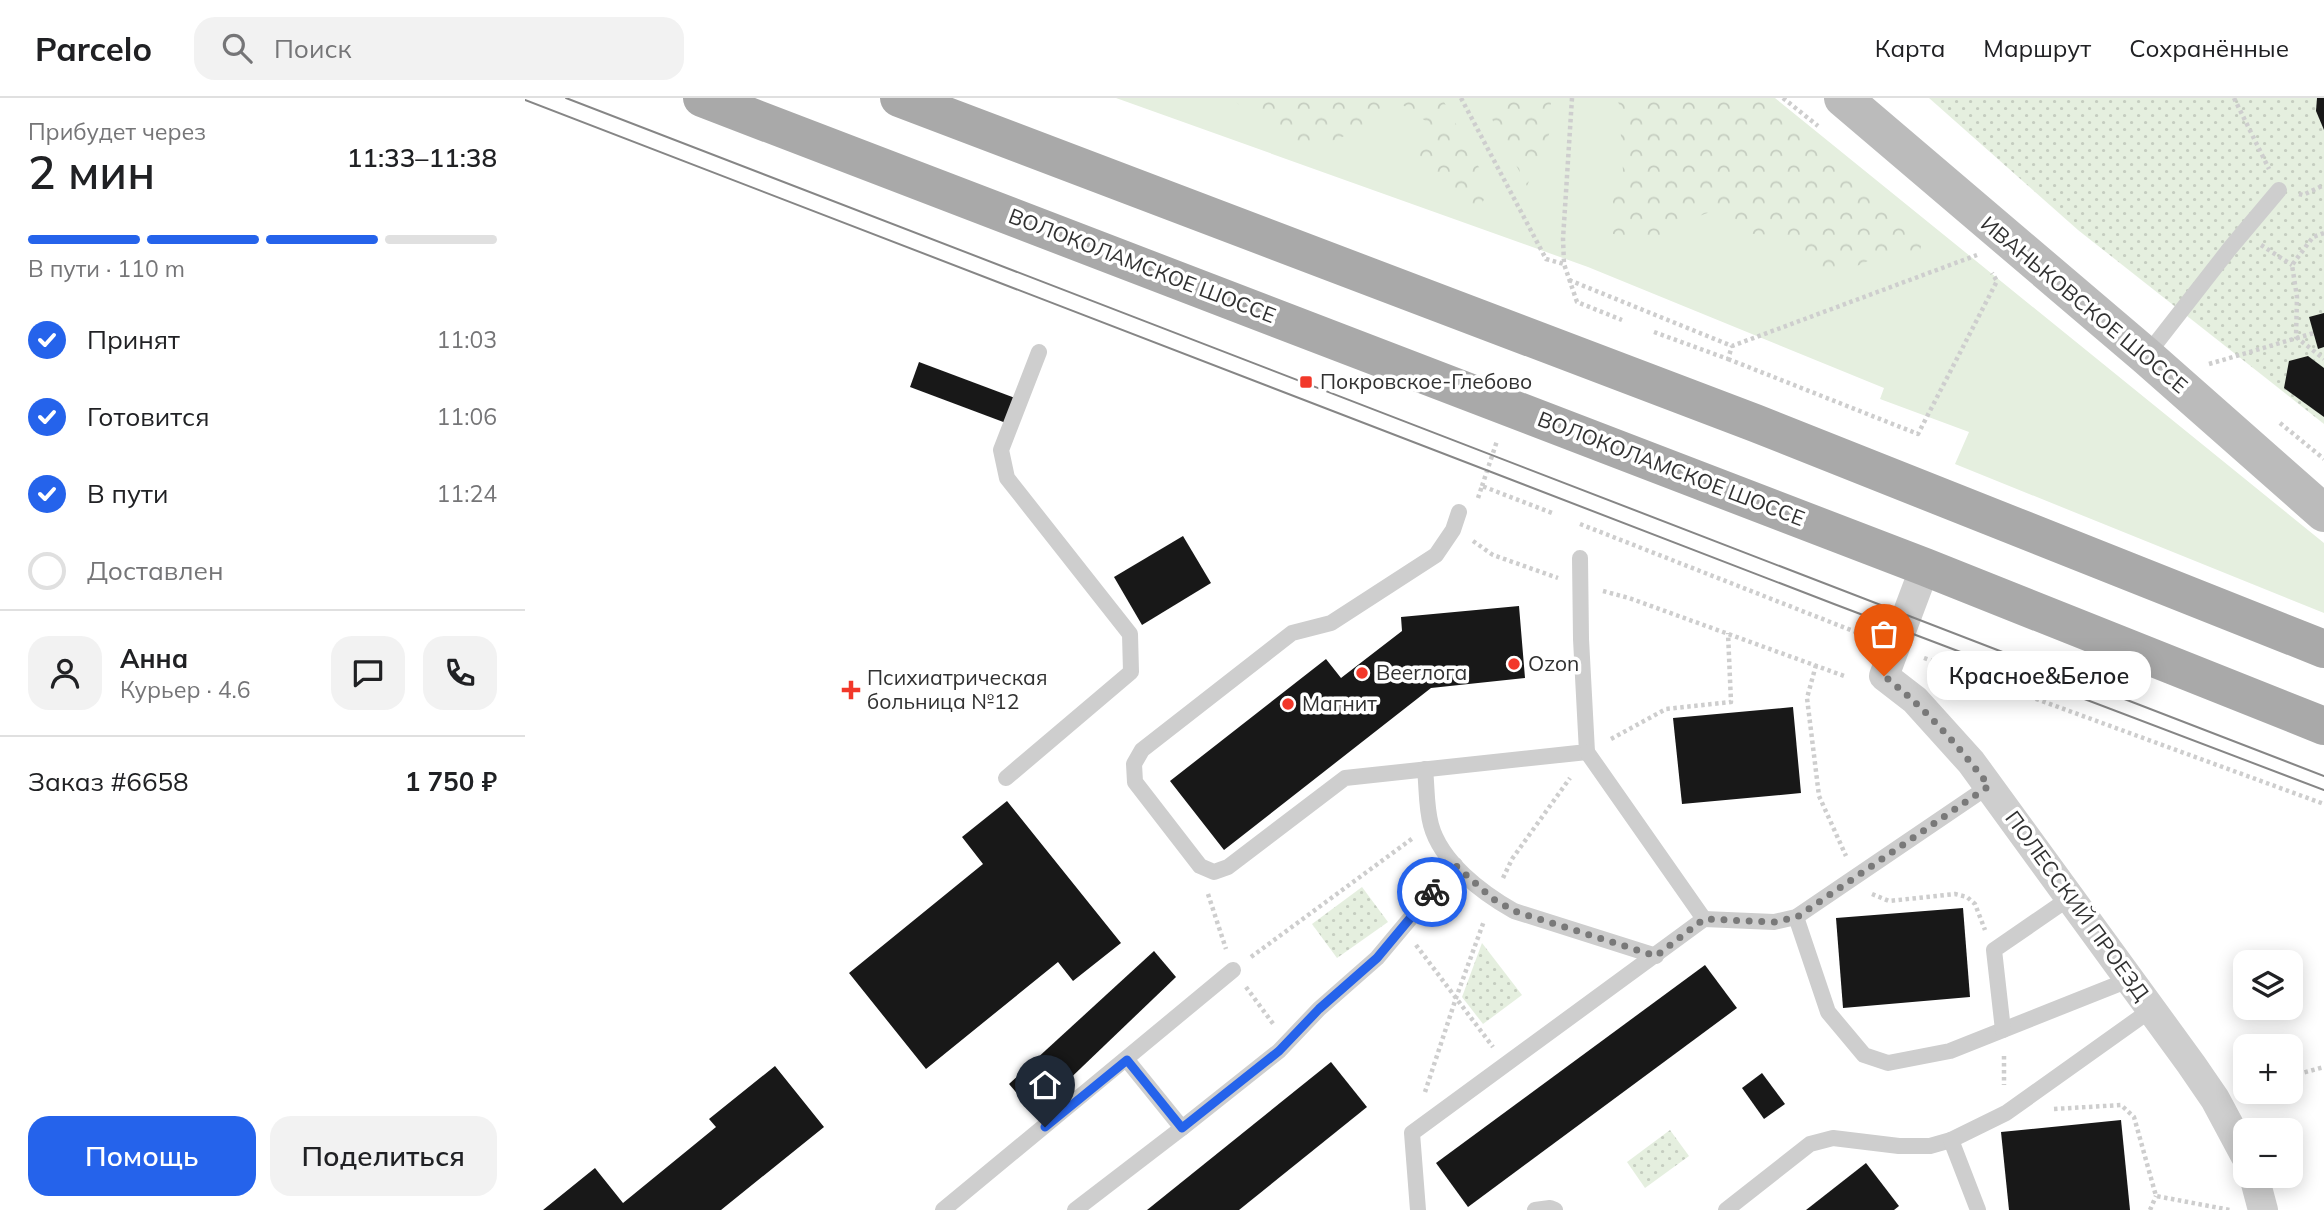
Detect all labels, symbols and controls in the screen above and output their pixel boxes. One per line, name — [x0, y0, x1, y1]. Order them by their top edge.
search box — [194, 17, 684, 80]
text: Parcelo — [35, 28, 152, 69]
icon: search — [218, 29, 256, 67]
text: Поиск — [274, 32, 352, 65]
text: Карта — [1875, 33, 1945, 63]
text: Маршрут — [1983, 33, 2091, 63]
text: Сохранённые — [2129, 33, 2289, 63]
text: Прибудет через — [28, 117, 206, 146]
text: 11:33–11:38 — [347, 141, 497, 174]
text: 2 мин — [28, 143, 155, 201]
street label: ВОЛОКОЛАМСКОЕ ШОССЕ — [1005, 202, 1280, 328]
street label: ИВАНЬКОВСКОЕ ШОССЕ — [1976, 210, 2193, 398]
text: В пути · 110 m — [28, 254, 185, 283]
icon: check — [28, 321, 66, 359]
text: Принят — [87, 323, 180, 356]
text: 11:03 — [437, 325, 497, 354]
place label: Покровское-Глебово — [1320, 368, 1532, 394]
marker: Покровское-Глебово — [1298, 374, 1314, 390]
icon: check — [28, 398, 66, 436]
text: Готовится — [87, 400, 210, 433]
text: 11:06 — [437, 402, 497, 431]
street label: ВОЛОКОЛАМСКОЕ ШОССЕ — [1534, 405, 1809, 531]
icon: check — [28, 475, 66, 513]
text: В пути — [87, 477, 168, 510]
text: 11:24 — [437, 479, 497, 508]
text: Доставлен — [87, 554, 224, 587]
pin — [1854, 604, 1914, 676]
icon: bag — [1865, 615, 1903, 653]
button: person — [28, 636, 102, 710]
button: chat — [331, 636, 405, 710]
button: phone — [423, 636, 497, 710]
text: Анна — [120, 642, 188, 675]
place label: Ozon — [1528, 650, 1579, 676]
callout: Красное&Белое — [1926, 652, 2150, 700]
marker: Ozon — [1506, 656, 1522, 672]
place label: Beerлога — [1376, 659, 1467, 685]
text: Красное&Белое — [1949, 661, 2129, 690]
place label: Психиатрическая больница №12 — [867, 664, 1047, 714]
marker: Beerлога — [1354, 665, 1370, 681]
text: Курьер · 4.6 — [120, 675, 251, 704]
marker: Психиатрическая больница №12 — [841, 680, 861, 700]
place label: Магнит — [1302, 690, 1377, 716]
marker: Магнит — [1280, 696, 1296, 712]
text: Заказ #6658 — [28, 765, 189, 798]
text: 1 750 ₽ — [405, 765, 497, 798]
street label: ПОЛЕССКИЙ ПРОЕЗД — [2000, 805, 2156, 1006]
courier — [1397, 857, 1467, 927]
icon: bike — [1413, 873, 1451, 911]
map controls — [2233, 950, 2303, 1188]
button: layers — [2233, 950, 2303, 1020]
button: + — [2233, 1034, 2303, 1104]
pin — [1015, 1055, 1075, 1127]
icon: home — [1026, 1066, 1064, 1104]
button: Помощь — [28, 1116, 256, 1196]
button: Поделиться — [270, 1116, 497, 1196]
button: − — [2233, 1118, 2303, 1188]

